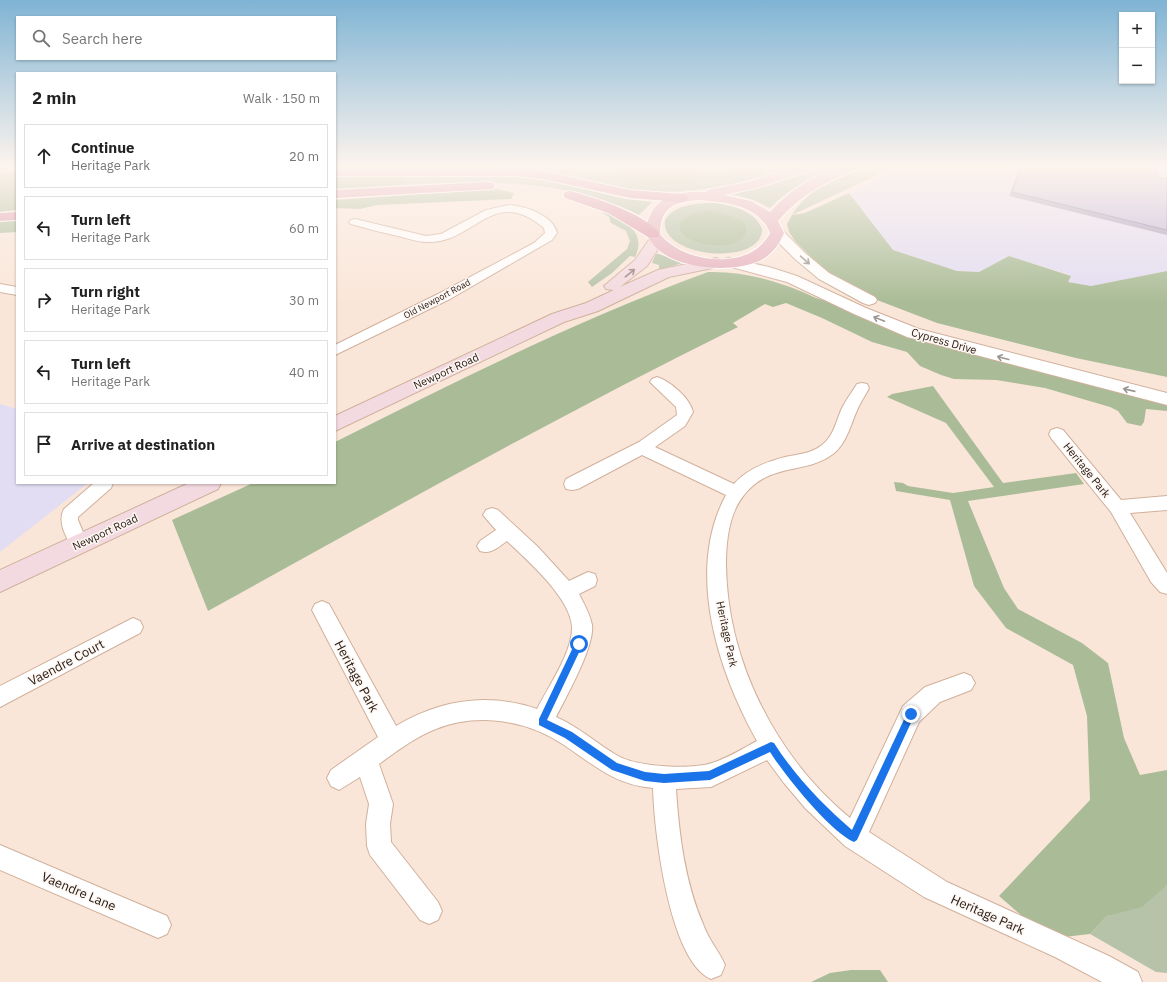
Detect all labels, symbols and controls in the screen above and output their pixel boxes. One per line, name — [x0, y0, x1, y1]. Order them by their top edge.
map controls — [1119, 12, 1155, 84]
button: + — [1119, 12, 1155, 48]
search box — [16, 16, 336, 60]
icon: search — [30, 27, 52, 49]
text: Search here — [62, 29, 142, 48]
button: − — [1119, 48, 1155, 84]
text: 2 min — [32, 87, 76, 109]
text: Walk · 150 m — [243, 90, 320, 107]
text: Continue — [71, 138, 135, 157]
icon: ahead — [33, 145, 55, 167]
text: 20 m — [289, 148, 319, 165]
text: Heritage Park — [71, 157, 150, 174]
text: Turn left — [71, 210, 131, 229]
icon: left — [33, 217, 55, 239]
text: 60 m — [289, 220, 319, 237]
text: Heritage Park — [71, 229, 150, 246]
one-way arrow — [799, 256, 810, 265]
one-way arrow — [625, 268, 636, 277]
street label: Old Newport Road — [402, 276, 472, 321]
text: Turn right — [71, 282, 140, 301]
icon: right — [33, 289, 55, 311]
text: 30 m — [289, 292, 319, 309]
text: Heritage Park — [71, 301, 150, 318]
one-way arrow — [874, 315, 886, 322]
street label: Cypress Drive — [910, 325, 978, 357]
street label: Newport Road — [411, 350, 481, 392]
text: Turn left — [71, 354, 131, 373]
one-way arrow — [997, 354, 1010, 361]
icon: left — [33, 361, 55, 383]
text: 40 m — [289, 364, 319, 381]
text: Heritage Park — [71, 373, 150, 390]
one-way arrow — [1123, 386, 1136, 393]
icon: arrive — [33, 433, 55, 455]
text: Arrive at destination — [71, 435, 215, 454]
street label: Heritage Park — [1060, 440, 1114, 501]
street label: Newport Road — [70, 511, 140, 553]
street label: Heritage Park — [713, 600, 741, 668]
street label: Vaendre Court — [25, 635, 107, 690]
route start — [570, 635, 588, 653]
street label: Heritage Park — [330, 637, 383, 715]
route end — [902, 705, 920, 723]
street label: Vaendre Lane — [39, 868, 119, 915]
street label: Heritage Park — [948, 891, 1028, 938]

